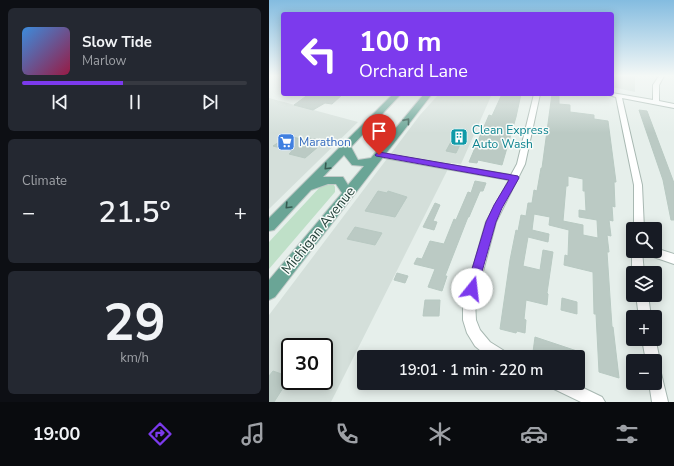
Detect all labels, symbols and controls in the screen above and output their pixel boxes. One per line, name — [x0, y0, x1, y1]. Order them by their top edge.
text: 100 m — [359, 23, 442, 61]
icon: left — [293, 28, 345, 80]
text: Slow Tide — [82, 32, 152, 52]
text: Marlow — [82, 52, 127, 70]
text: Orchard Lane — [359, 59, 468, 83]
icon: previous — [49, 91, 71, 113]
icon: pause — [124, 91, 146, 113]
icon: next — [199, 91, 221, 113]
pin — [362, 114, 396, 155]
one-way arrow — [402, 118, 409, 125]
icon: arrive — [368, 120, 390, 142]
place label: Clean Express Auto Wash — [472, 122, 549, 152]
building icon: Clean Express Auto Wash — [449, 127, 469, 147]
supermarket icon: Marathon — [276, 132, 296, 152]
place label: Marathon — [299, 134, 351, 150]
one-way arrow — [324, 162, 331, 170]
text: Climate — [22, 172, 67, 190]
street label: Michigan Avenue — [277, 182, 360, 278]
text: 21.5° — [98, 192, 171, 233]
text: − — [22, 198, 35, 228]
text: + — [234, 198, 247, 228]
one-way arrow — [285, 201, 293, 209]
map controls — [626, 222, 662, 390]
button: search — [626, 222, 662, 258]
button: layers — [626, 266, 662, 302]
position arrow — [451, 268, 493, 310]
text: 29 — [103, 287, 166, 358]
button: + — [626, 310, 662, 346]
speed limit sign: 30 — [281, 338, 333, 390]
text: km/h — [120, 349, 149, 367]
button: − — [626, 354, 662, 390]
text: 19:01 · 1 min · 220 m — [399, 360, 543, 380]
icon: directions — [146, 420, 174, 448]
icon: music — [239, 420, 267, 448]
icon: phone — [333, 420, 361, 448]
icon: climate — [426, 420, 454, 448]
icon: car — [520, 420, 548, 448]
icon: filters — [613, 420, 641, 448]
text: 19:00 — [33, 422, 80, 446]

